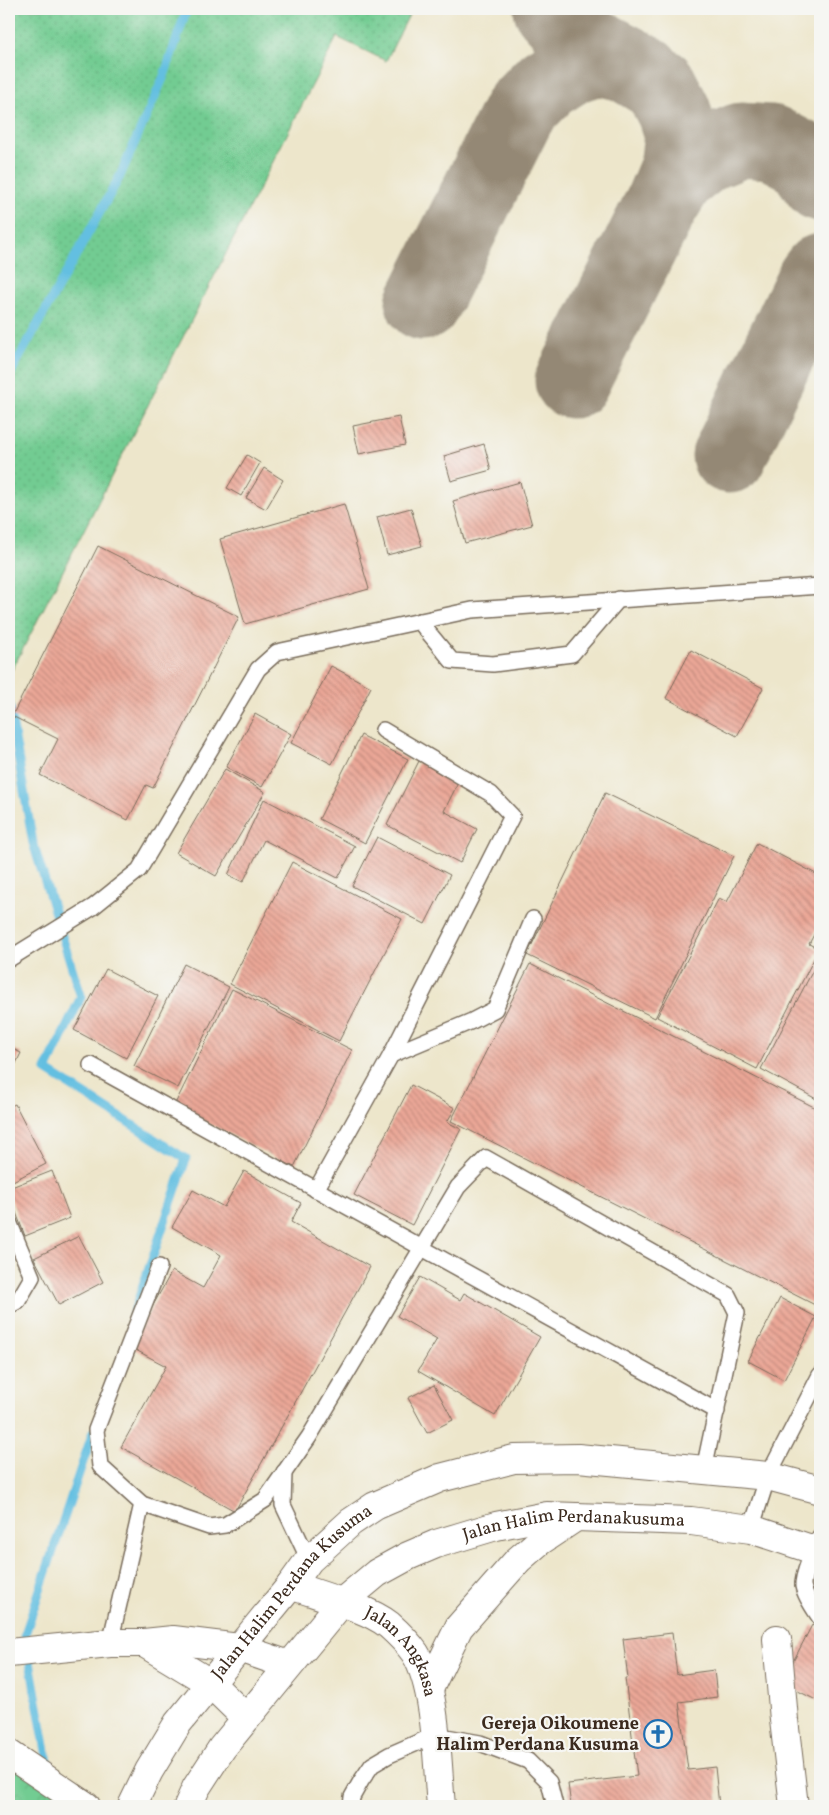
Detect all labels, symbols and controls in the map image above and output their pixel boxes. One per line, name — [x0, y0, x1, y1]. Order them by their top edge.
street label: Jalan Halim Perdana Kusuma — [206, 1499, 377, 1685]
street label: Jalan Halim Perdanakusuma — [459, 1502, 685, 1548]
street label: Jalan Angkasa — [360, 1600, 442, 1699]
place label: Gereja Oikoumene Halim Perdana Kusuma — [436, 1712, 639, 1758]
church icon: Gereja Oikoumene Halim Perdana Kusuma — [643, 1719, 673, 1749]

